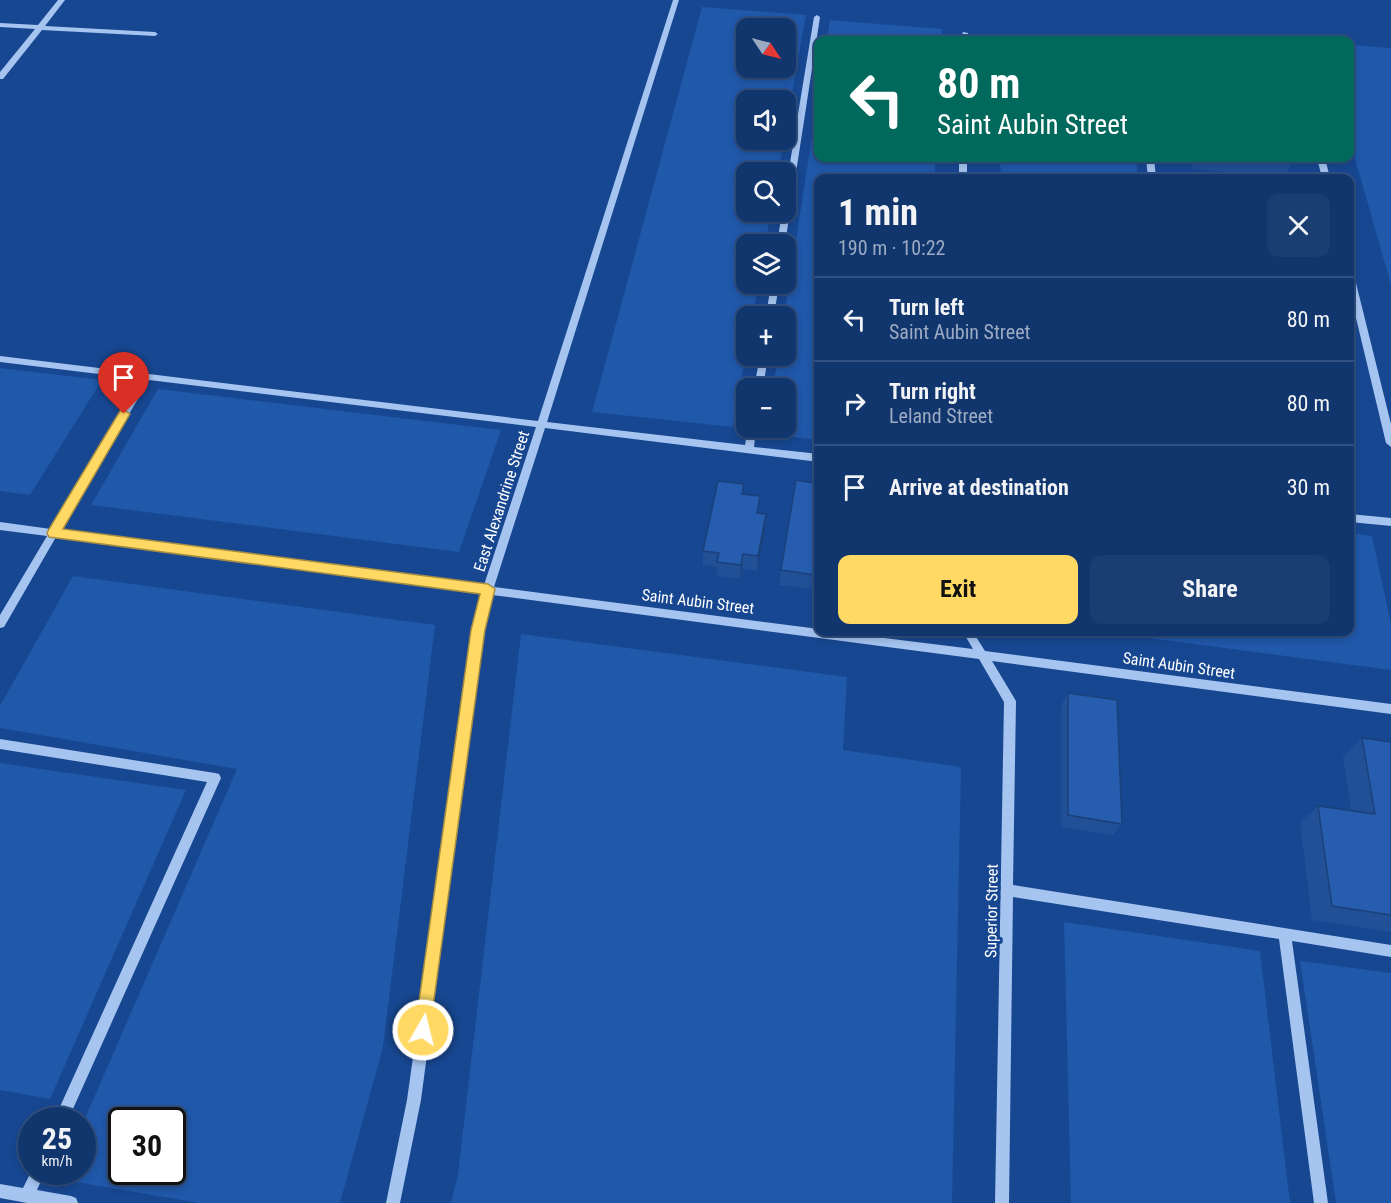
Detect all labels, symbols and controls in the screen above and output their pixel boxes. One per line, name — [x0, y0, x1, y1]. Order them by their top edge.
north arrow — [736, 18, 796, 78]
map controls — [736, 18, 796, 438]
text: 80 m — [937, 59, 1020, 108]
icon: left — [838, 60, 916, 138]
button: sound — [736, 90, 796, 150]
text: Saint Aubin Street — [937, 109, 1128, 141]
button: search — [736, 162, 796, 222]
text: 1 min — [838, 192, 918, 234]
button: close — [1267, 194, 1330, 257]
button: layers — [736, 234, 796, 294]
text: 190 m · 10:22 — [838, 236, 945, 260]
text: Turn left — [889, 295, 964, 320]
icon: left — [838, 303, 871, 336]
button: + — [736, 306, 796, 366]
text: 80 m — [1287, 307, 1330, 332]
text: Saint Aubin Street — [889, 320, 1030, 344]
pin — [98, 352, 149, 414]
icon: arrive — [107, 361, 140, 394]
button: − — [736, 378, 796, 438]
text: Turn right — [889, 379, 976, 404]
icon: right — [838, 387, 871, 420]
text: 80 m — [1287, 391, 1330, 416]
text: Leland Street — [889, 404, 993, 428]
street label: East Alexandrine Street — [470, 428, 533, 574]
icon: arrive — [838, 471, 871, 504]
text: Arrive at destination — [889, 475, 1069, 500]
text: 30 m — [1287, 475, 1330, 500]
button: Exit — [838, 555, 1078, 624]
button: Share — [1090, 555, 1330, 624]
street label: Saint Aubin Street — [641, 585, 756, 618]
street label: Saint Aubin Street — [1122, 648, 1237, 683]
street label: Superior Street — [981, 864, 1002, 958]
position arrow — [391, 998, 455, 1062]
speed limit sign: 30 — [108, 1107, 186, 1185]
text: 25 — [42, 1121, 72, 1156]
text: km/h — [42, 1152, 72, 1170]

